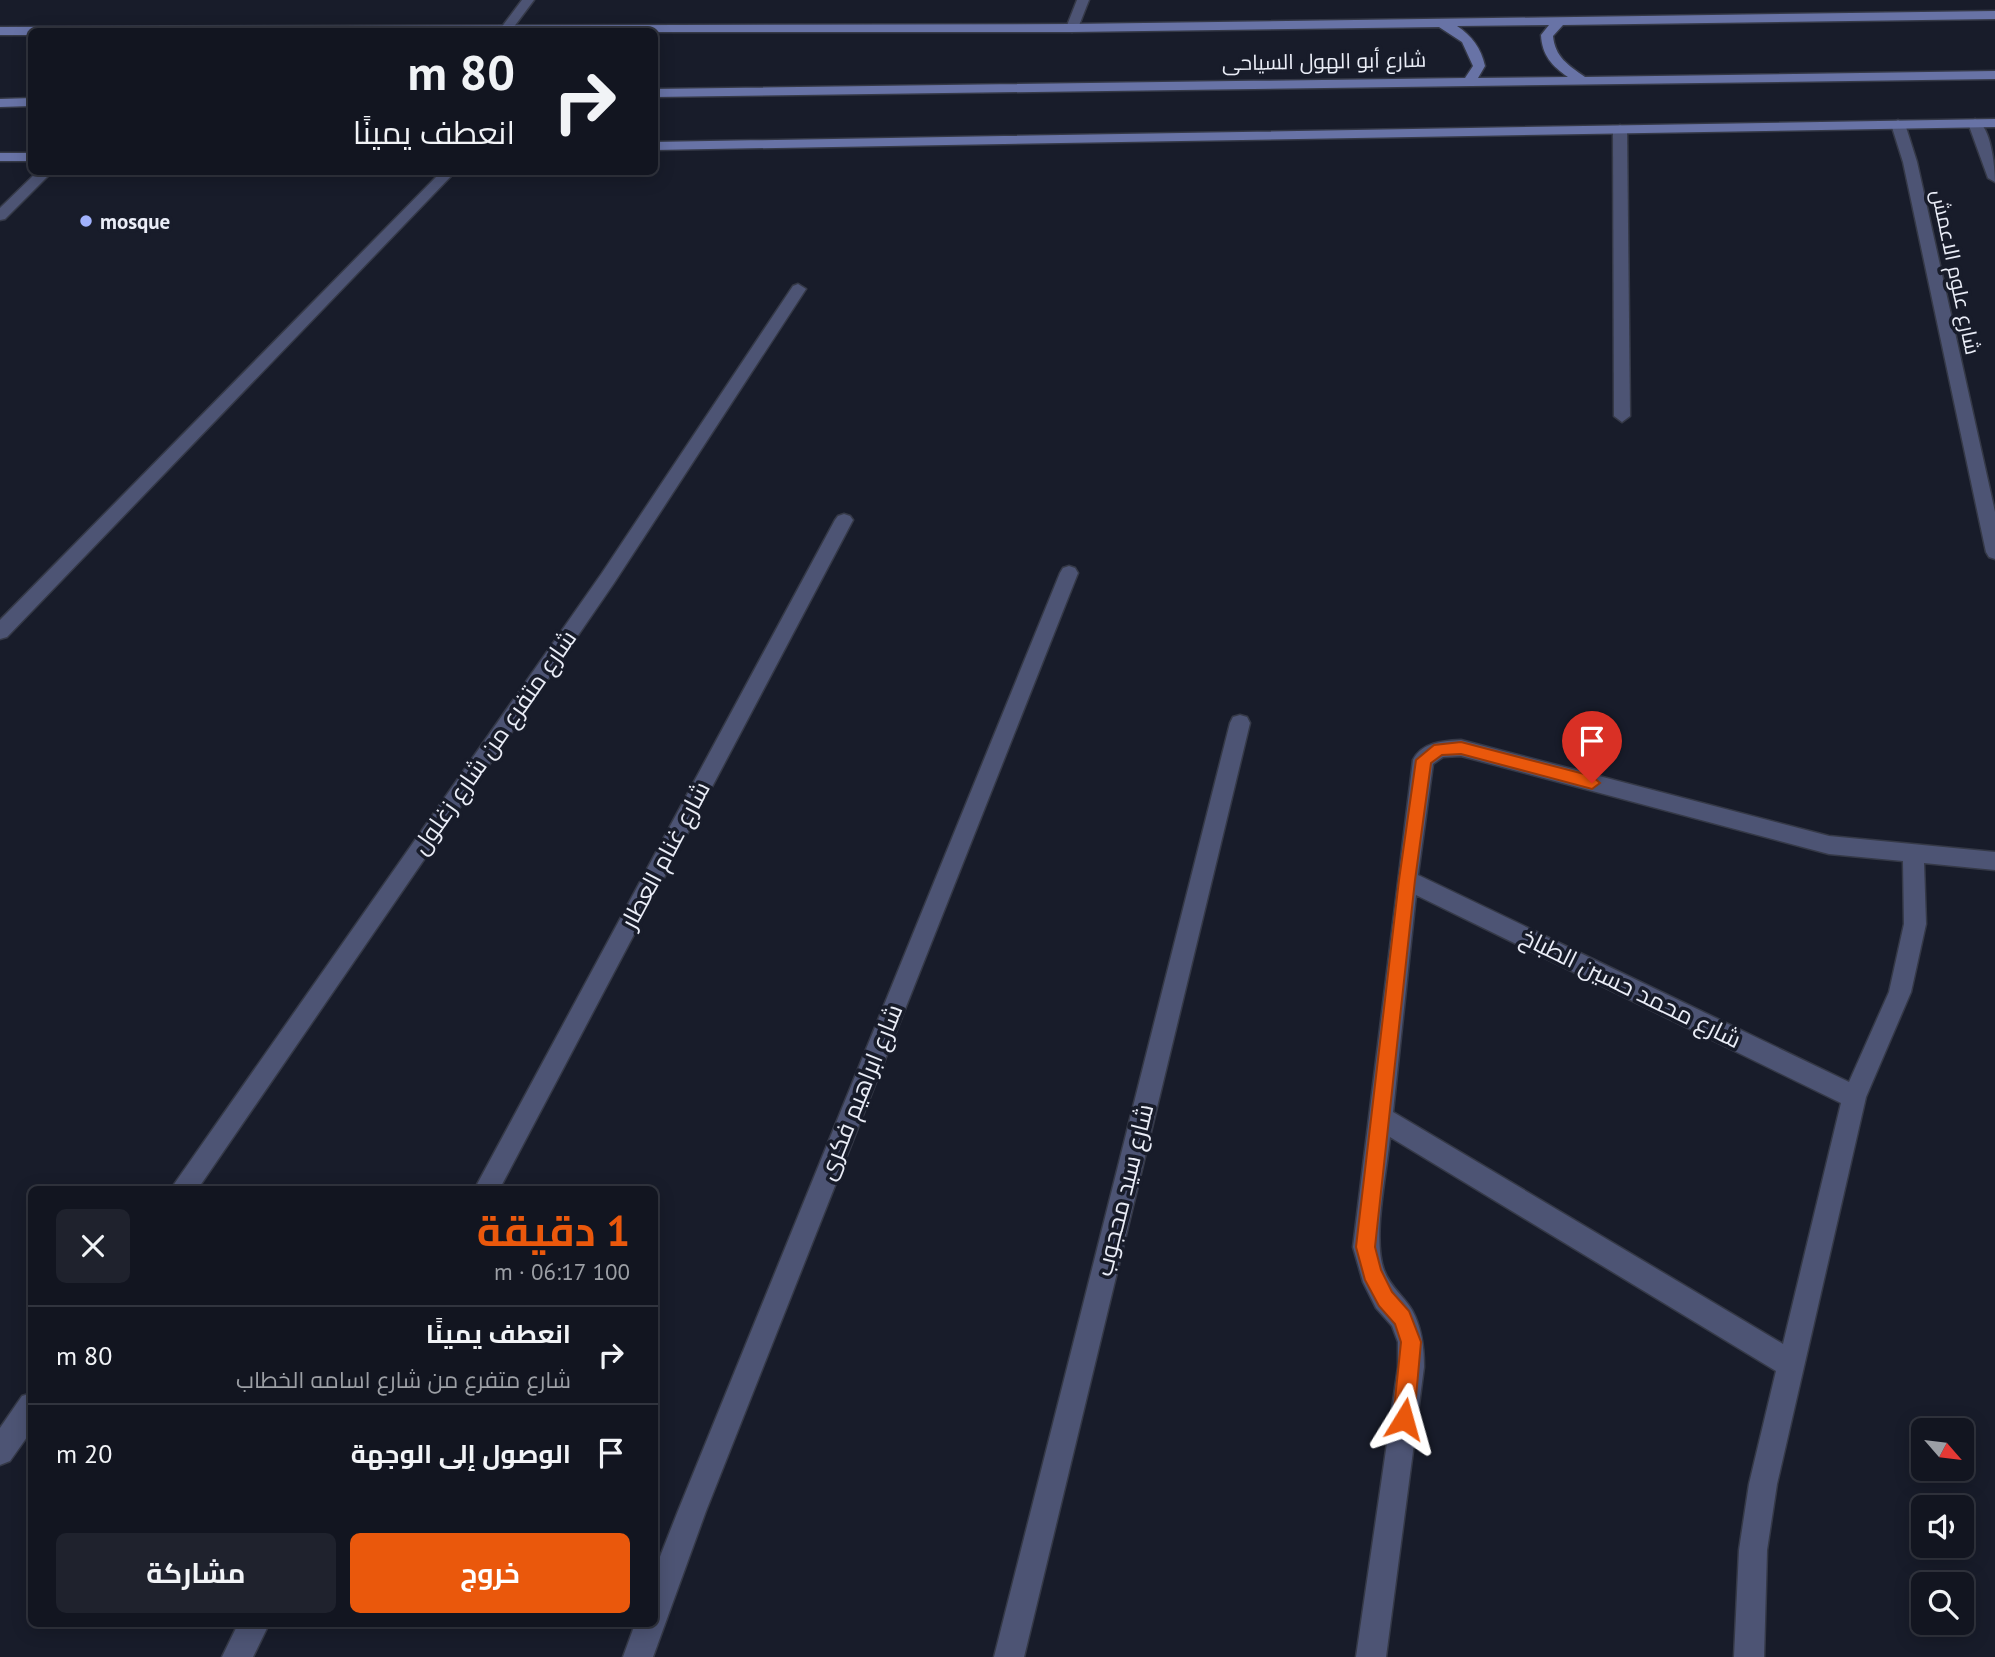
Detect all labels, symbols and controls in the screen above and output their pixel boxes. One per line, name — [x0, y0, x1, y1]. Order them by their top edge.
text: 80 m — [408, 40, 515, 104]
street label: شارع أبو الهول السياحى — [1222, 46, 1426, 77]
icon: right — [539, 56, 630, 147]
text: انعطف يمينًا — [353, 111, 515, 153]
street label: شارع علوم الاعمش — [1924, 187, 1987, 357]
place label: mosque — [100, 208, 170, 235]
marker: mosque — [78, 213, 94, 229]
street label: شارع متفرع من شارع زغلول — [405, 624, 584, 861]
pin — [1562, 711, 1622, 783]
icon: arrive — [1573, 722, 1611, 760]
street label: شارع غنام العطار — [612, 776, 718, 936]
street label: شارع محمد حسين الطباخ — [1515, 921, 1746, 1056]
street label: شارع ابراهيم فكرى — [811, 1000, 910, 1185]
street label: شارع سيد محجوب — [1088, 1101, 1161, 1279]
text: 1 دقيقة — [477, 1203, 630, 1258]
button: close — [56, 1209, 130, 1283]
text: 100 m · 06:17 — [494, 1257, 630, 1286]
text: انعطف يمينًا — [426, 1317, 571, 1350]
icon: right — [592, 1336, 630, 1374]
text: 80 m — [56, 1339, 112, 1372]
text: شارع متفرع من شارع اسامه الخطاب — [236, 1365, 571, 1394]
position arrow — [1367, 1382, 1441, 1456]
north arrow — [1911, 1418, 1974, 1480]
map controls — [1911, 1418, 1974, 1635]
icon: arrive — [592, 1434, 630, 1472]
text: 20 m — [56, 1437, 112, 1470]
text: الوصول إلى الوجهة — [351, 1437, 571, 1470]
button: sound — [1911, 1495, 1974, 1558]
button: مشاركة — [56, 1533, 336, 1613]
button: خروج — [350, 1533, 630, 1613]
button: search — [1911, 1572, 1974, 1635]

